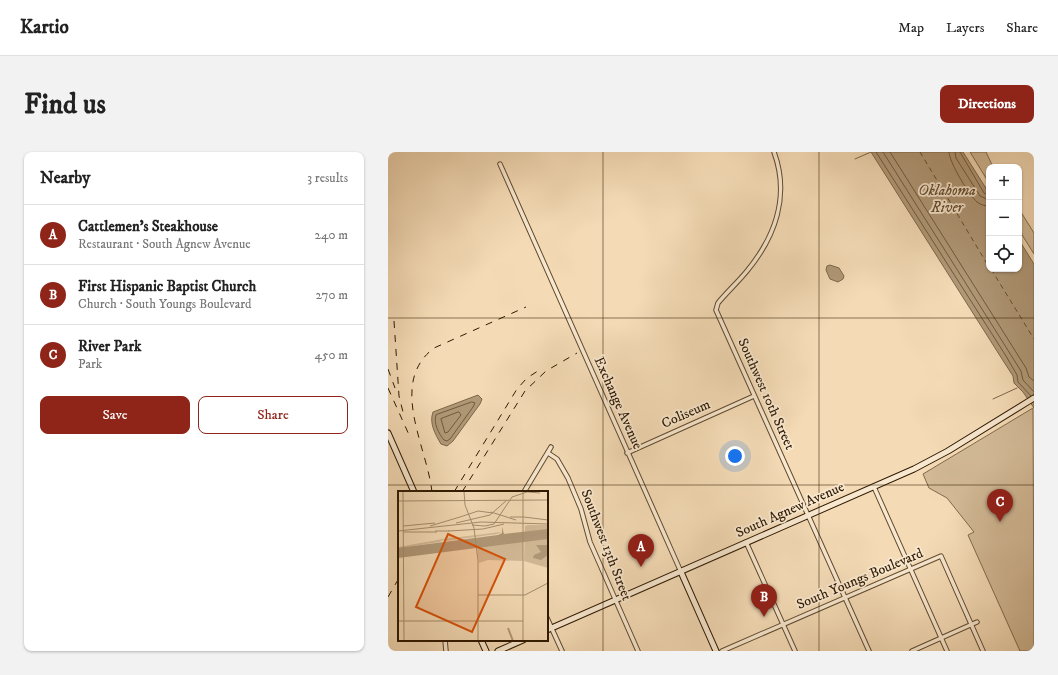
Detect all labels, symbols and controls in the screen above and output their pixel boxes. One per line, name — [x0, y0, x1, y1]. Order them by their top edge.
text: Kartio — [20, 16, 69, 39]
text: Map — [898, 19, 924, 37]
text: Layers — [946, 19, 984, 37]
text: Share — [1006, 19, 1038, 37]
button: Directions — [940, 85, 1034, 123]
text: Find us — [24, 87, 106, 122]
map controls — [986, 164, 1022, 272]
button: + — [986, 164, 1022, 200]
text: Nearby — [40, 167, 90, 189]
text: 3 results — [307, 170, 348, 186]
water label: Oklahoma River — [918, 181, 976, 217]
button: − — [986, 200, 1022, 236]
text: Cattlemen's Steakhouse — [78, 217, 218, 236]
text: A — [49, 227, 57, 243]
text: 240 m — [315, 227, 348, 243]
text: Restaurant · South Agnew Avenue — [78, 236, 251, 252]
button: locate — [986, 236, 1022, 272]
text: First Hispanic Baptist Church — [78, 277, 256, 296]
text: B — [49, 287, 57, 303]
text: 270 m — [316, 287, 348, 303]
text: Church · South Youngs Boulevard — [78, 296, 252, 312]
street label: Southwest 10th Street — [733, 335, 799, 453]
text: River Park — [78, 337, 141, 356]
text: C — [49, 347, 57, 363]
text: 450 m — [315, 347, 348, 363]
street label: Exchange Avenue — [590, 354, 647, 452]
text: Park — [78, 356, 102, 372]
street label: Coliseum — [659, 395, 714, 433]
button: Save — [40, 396, 190, 434]
button: Share — [198, 396, 348, 434]
your location — [725, 446, 745, 466]
street label: South Agnew Avenue — [733, 478, 847, 542]
street label: Southwest 13th Street — [576, 487, 636, 604]
pin: C — [987, 489, 1013, 522]
inset map — [398, 491, 548, 641]
pin: A — [628, 534, 654, 567]
street label: South Youngs Boulevard — [794, 544, 926, 614]
pin: B — [751, 584, 777, 617]

